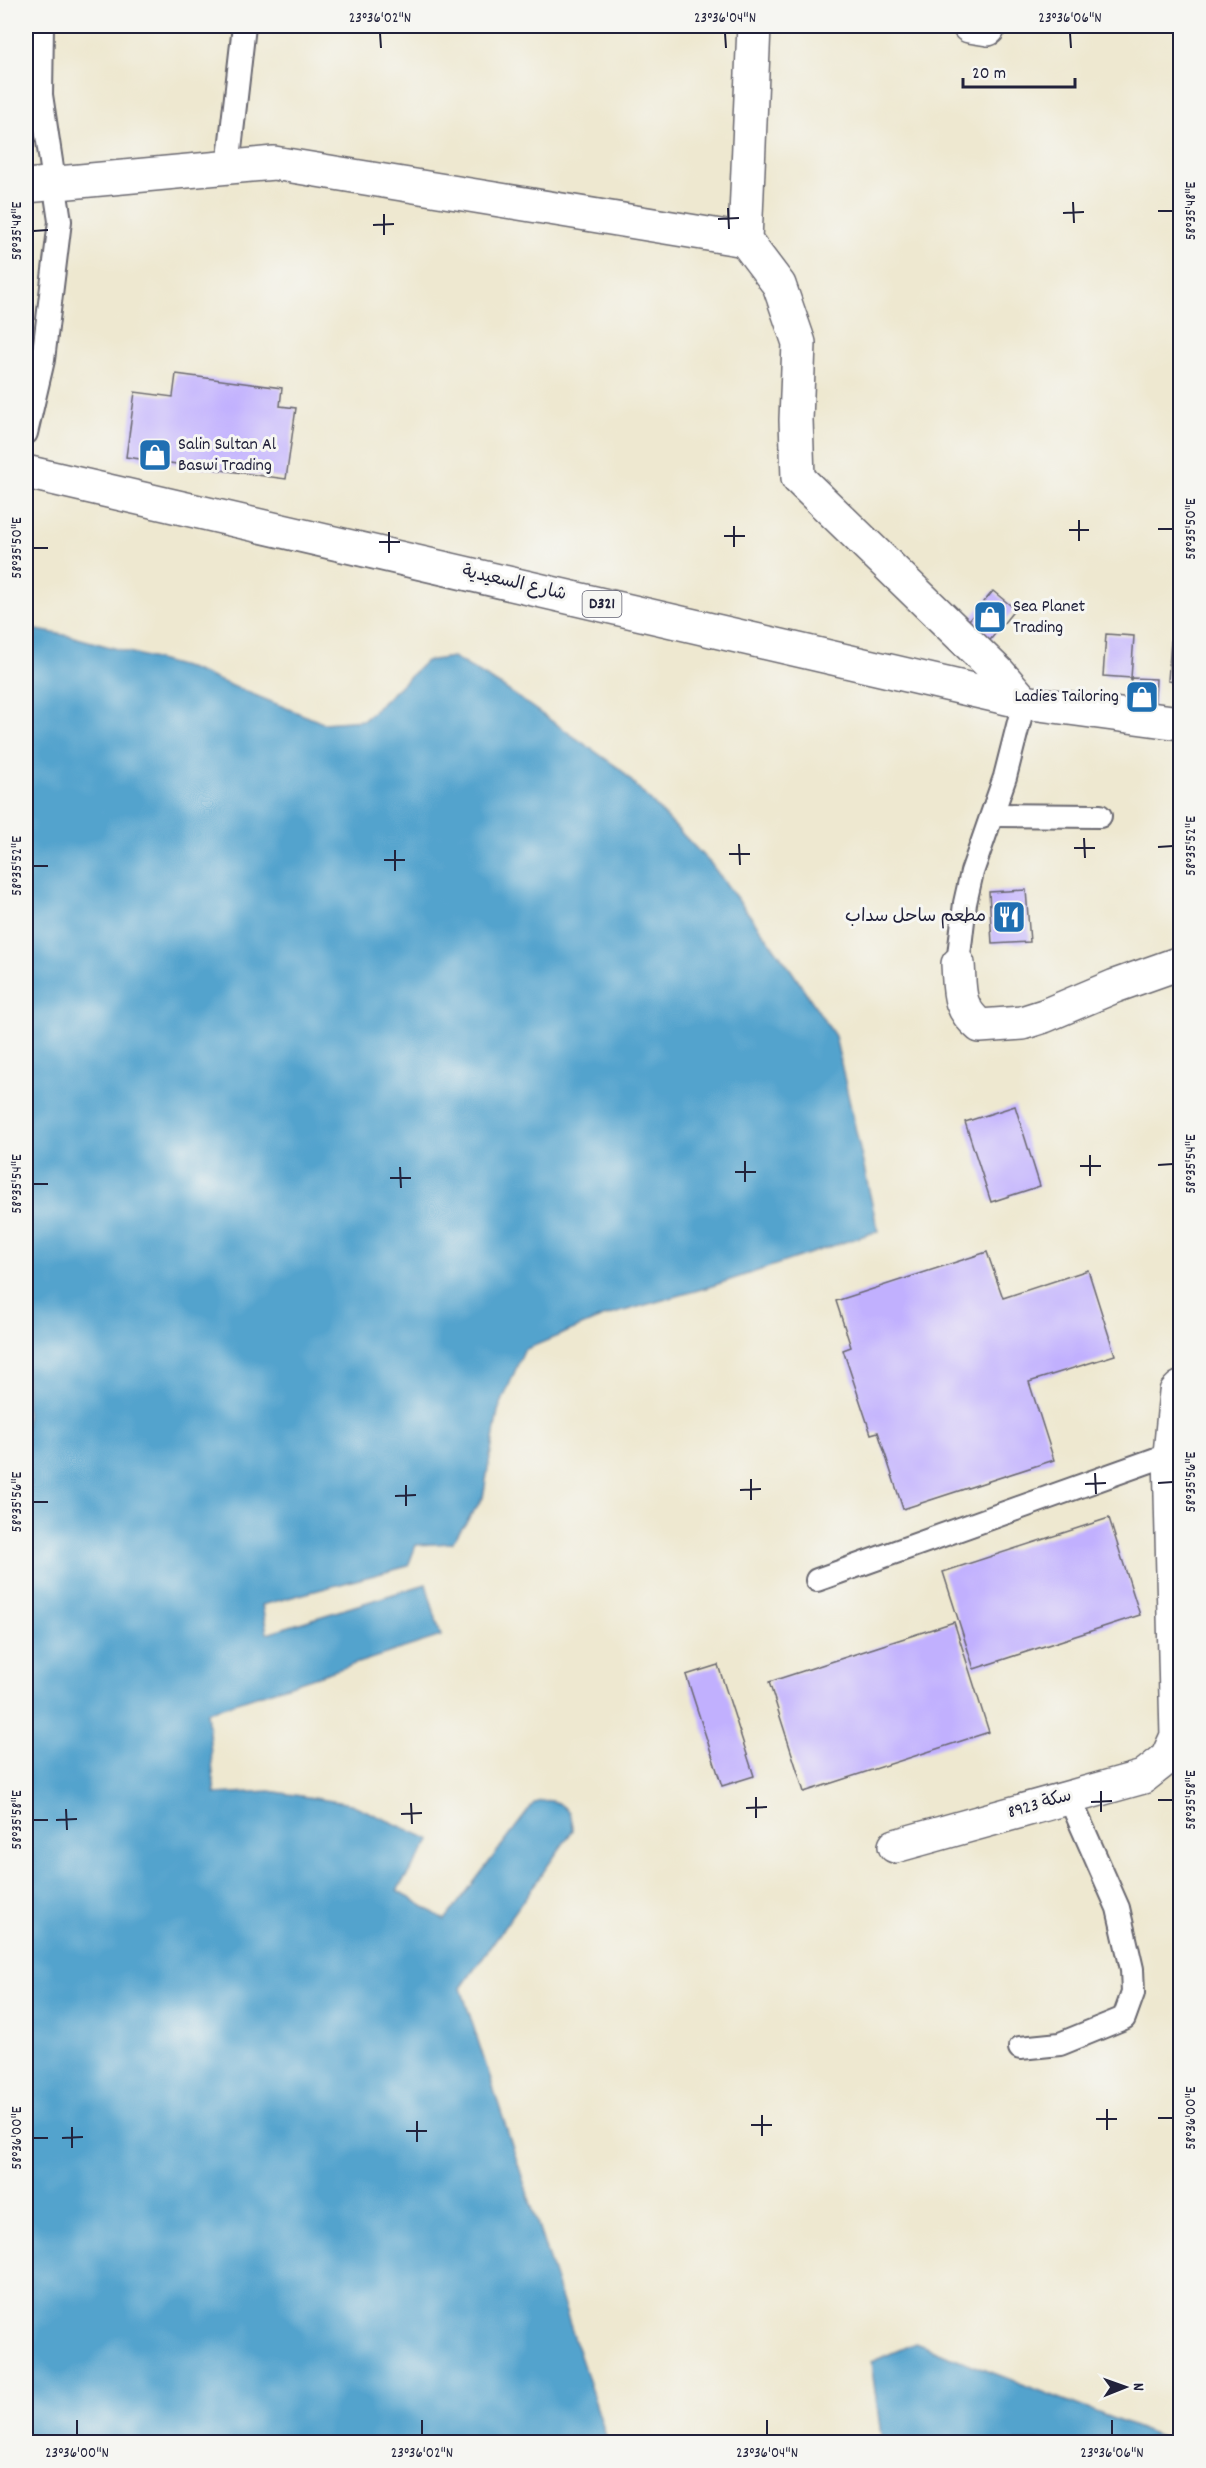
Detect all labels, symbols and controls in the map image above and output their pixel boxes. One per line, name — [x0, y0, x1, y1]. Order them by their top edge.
text: 23°36'02"N — [349, 8, 411, 30]
text: 23°36'04"N — [694, 8, 756, 30]
text: 23°36'06"N — [1038, 8, 1102, 30]
scale bar — [963, 51, 1076, 89]
text: 20 m — [972, 62, 1006, 87]
text: 58°35'48"E — [1181, 181, 1203, 240]
text: 58°35'48"E — [7, 201, 29, 260]
place label: Salin Sultan Al Baswi Trading — [178, 433, 277, 479]
shop icon: Salin Sultan Al Baswi Trading — [137, 437, 173, 473]
text: 58°35'50"E — [1181, 498, 1203, 560]
text: 58°35'50"E — [7, 517, 29, 579]
street label: شارع السعيدية — [459, 560, 569, 608]
road number: D321 — [582, 591, 622, 617]
place label: Sea Planet Trading — [1013, 595, 1086, 641]
shop icon: Sea Planet Trading — [972, 599, 1008, 635]
shop icon: Ladies Tailoring — [1124, 679, 1160, 715]
place label: Ladies Tailoring — [1014, 685, 1119, 710]
text: 58°35'52"E — [1181, 816, 1203, 876]
text: 58°35'52"E — [7, 836, 29, 896]
restaurant icon: مطعم ساحل سداب — [991, 899, 1027, 935]
place label: مطعم ساحل سداب — [845, 905, 986, 930]
text: 58°35'54"E — [1181, 1134, 1203, 1194]
text: 58°35'54"E — [7, 1154, 29, 1214]
text: 58°35'56"E — [1181, 1451, 1203, 1512]
text: 58°35'56"E — [7, 1471, 29, 1532]
text: 58°35'58"E — [1181, 1770, 1203, 1830]
street label: سكة 8923 — [1005, 1784, 1075, 1826]
text: 58°35'58"E — [7, 1790, 29, 1850]
text: 58°36'00"E — [1181, 2086, 1203, 2150]
text: 58°36'00"E — [7, 2106, 29, 2170]
north arrow — [1095, 2357, 1155, 2417]
text: N — [1126, 2383, 1149, 2391]
text: 23°36'00"N — [45, 2443, 109, 2465]
text: 23°36'02"N — [391, 2443, 453, 2465]
text: 23°36'04"N — [736, 2443, 798, 2465]
text: 23°36'06"N — [1080, 2443, 1144, 2465]

